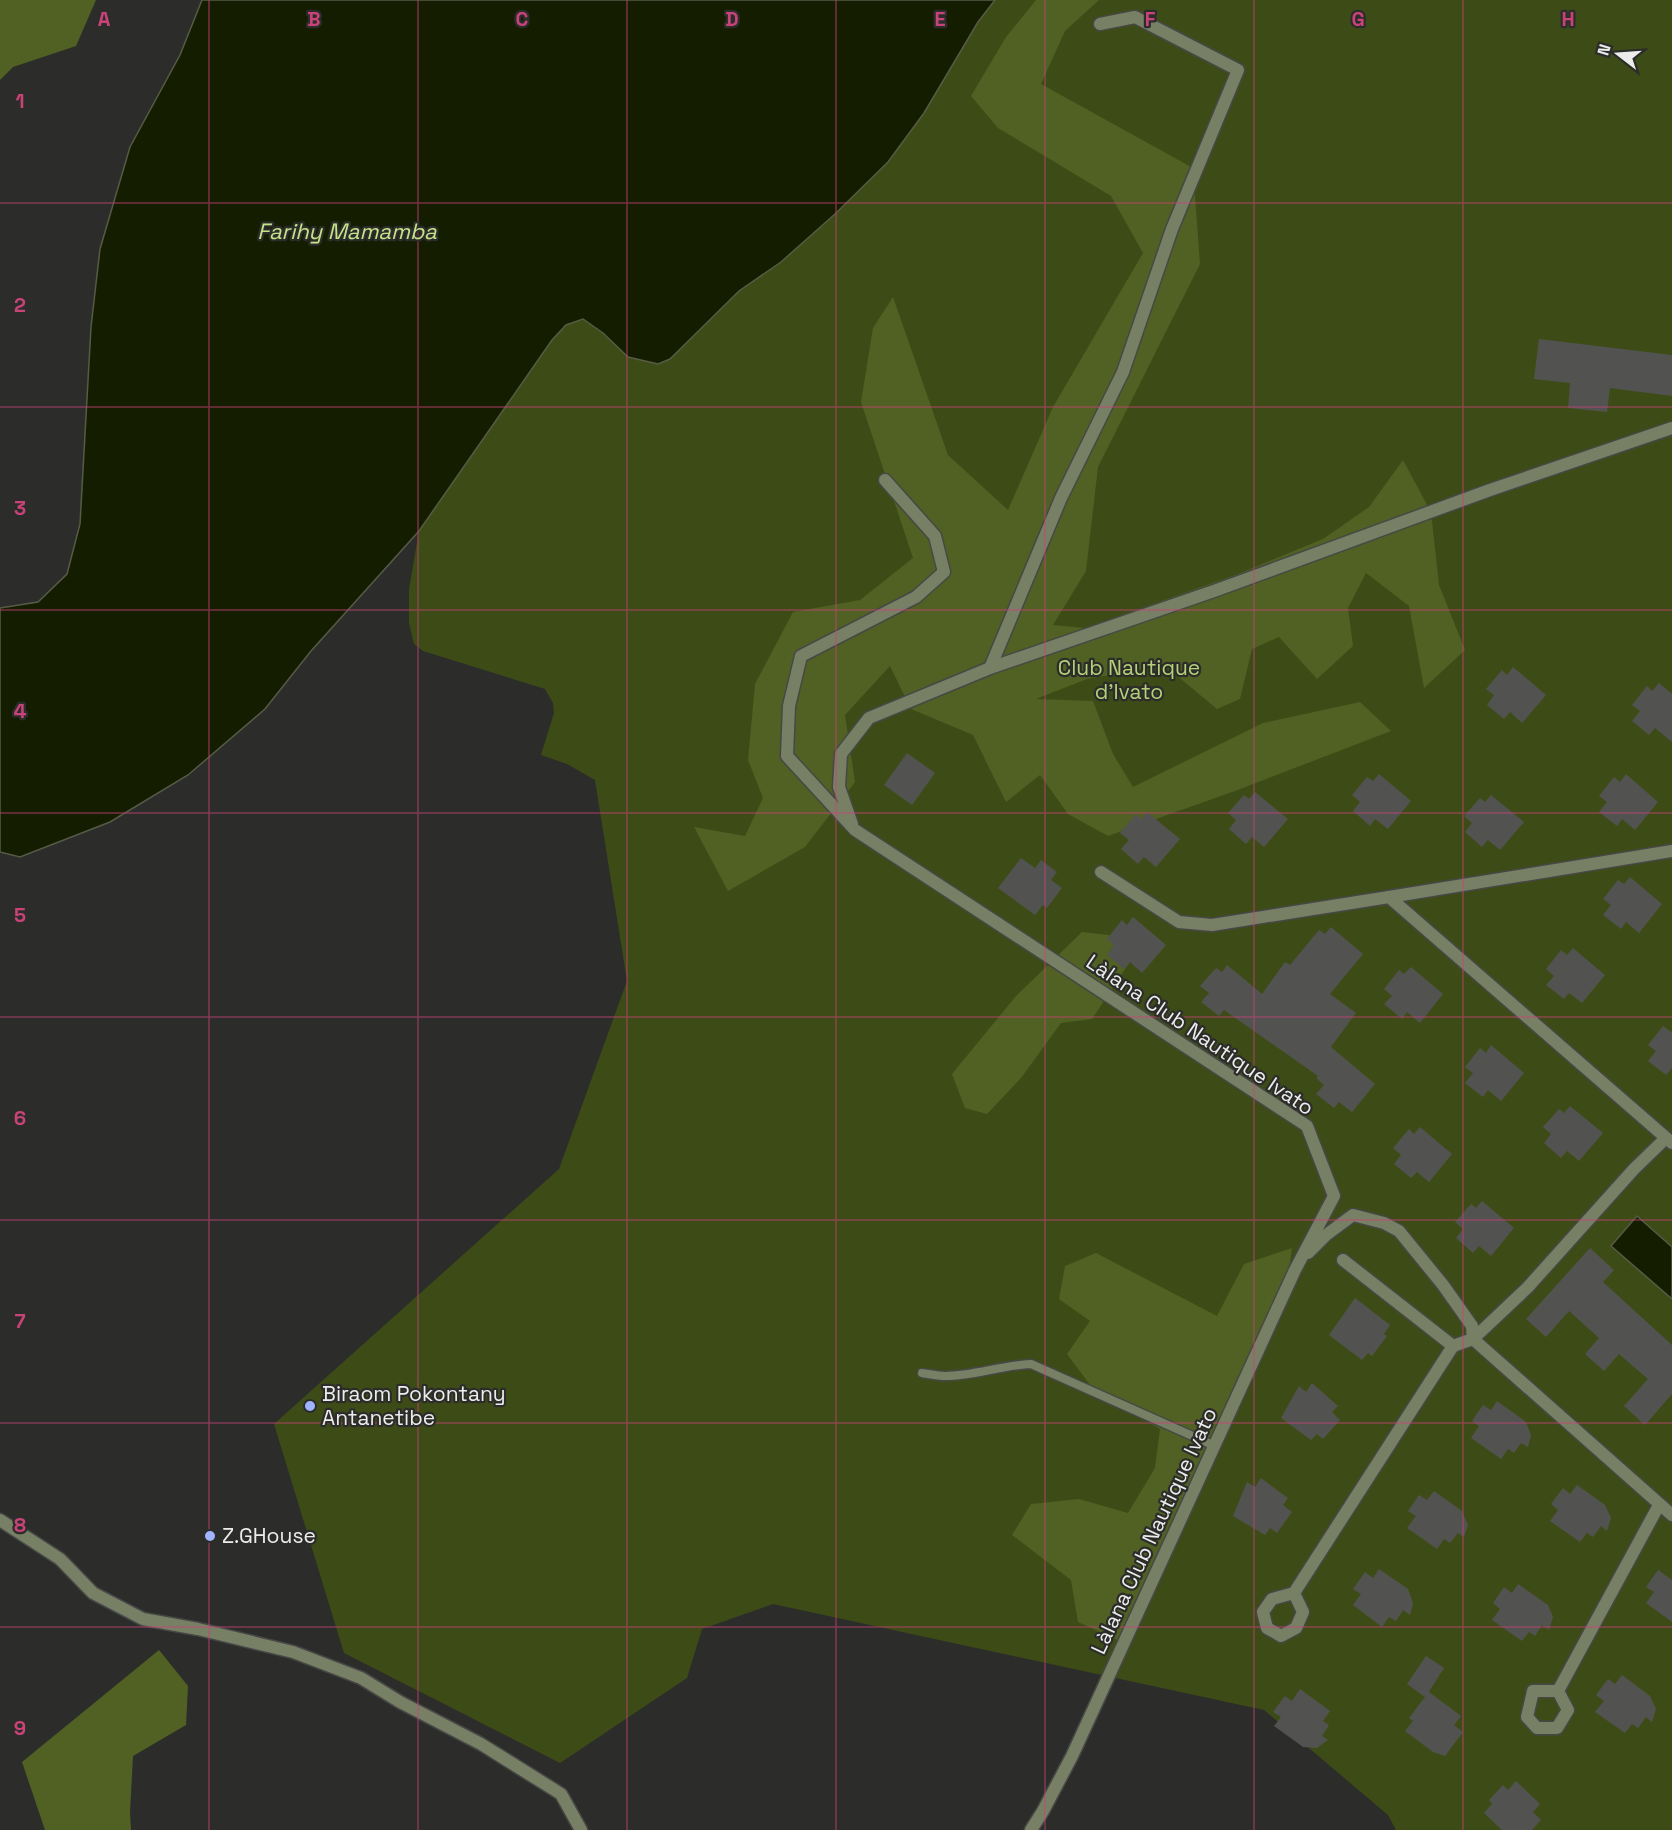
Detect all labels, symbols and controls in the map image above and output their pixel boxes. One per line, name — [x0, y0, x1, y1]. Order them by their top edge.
text: A — [98, 6, 111, 32]
text: B — [307, 6, 321, 32]
text: C — [516, 6, 529, 32]
text: D — [725, 6, 739, 32]
text: E — [934, 6, 946, 32]
text: F — [1145, 6, 1156, 32]
text: G — [1351, 6, 1365, 32]
text: H — [1561, 6, 1575, 32]
north arrow — [1588, 24, 1648, 84]
text: N — [1593, 42, 1616, 58]
text: 1 — [15, 88, 25, 114]
water label: Farihy Mamamba — [257, 217, 437, 245]
text: 2 — [14, 292, 26, 318]
text: 3 — [14, 495, 26, 521]
park label: Club Nautique d'Ivato — [1058, 654, 1200, 705]
text: 4 — [14, 698, 27, 724]
text: 5 — [14, 902, 26, 928]
street label: Làlana Club Nautique Ivato — [1081, 948, 1319, 1121]
text: 6 — [14, 1105, 26, 1131]
text: 7 — [14, 1308, 26, 1334]
place label: Biraom Pokontany Antanetibe — [322, 1380, 506, 1431]
marker: Biraom Pokontany Antanetibe — [303, 1399, 317, 1413]
street label: Làlana Club Nautique Ivato — [1084, 1403, 1223, 1658]
text: 8 — [14, 1512, 26, 1538]
place label: Z.GHouse — [222, 1522, 316, 1549]
marker: Z.GHouse — [203, 1529, 217, 1543]
text: 9 — [14, 1715, 26, 1741]

